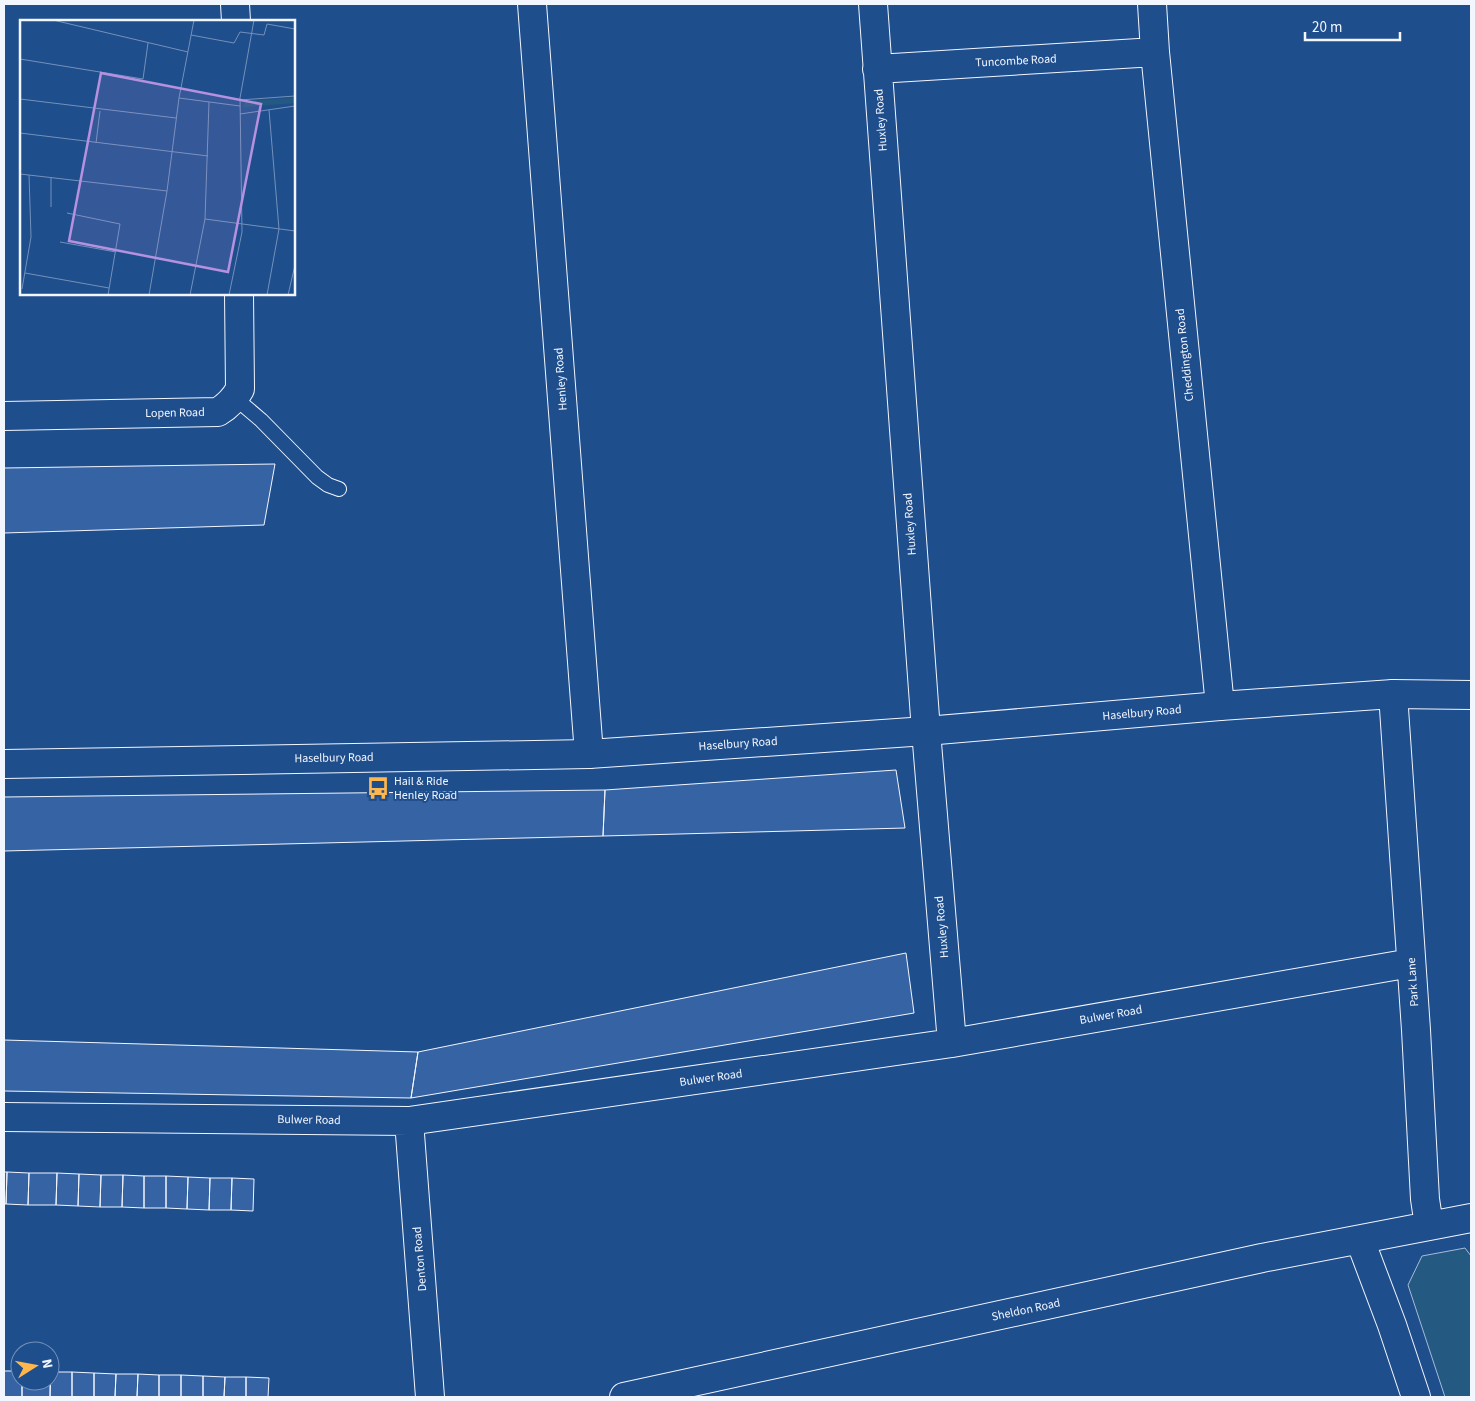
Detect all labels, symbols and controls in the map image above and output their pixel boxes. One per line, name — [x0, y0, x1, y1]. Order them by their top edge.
scale bar — [1305, 10, 1400, 42]
text: 20 m — [1312, 17, 1342, 38]
inset map — [20, 20, 295, 295]
street label: Tuncombe Road — [975, 50, 1057, 72]
street label: Huxley Road — [870, 88, 892, 152]
street label: Cheddington Road — [1172, 308, 1198, 402]
street label: Henley Road — [550, 347, 572, 411]
street label: Lopen Road — [145, 404, 205, 422]
street label: Huxley Road — [899, 492, 921, 556]
street label: Haselbury Road — [1102, 701, 1182, 725]
street label: Haselbury Road — [698, 733, 778, 755]
street label: Haselbury Road — [294, 749, 374, 767]
place label: Hail & Ride Henley Road — [394, 773, 457, 804]
bus stop icon: Hail & Ride Henley Road — [365, 775, 391, 801]
street label: Huxley Road — [931, 895, 953, 959]
street label: Park Lane — [1403, 957, 1423, 1007]
street label: Bulwer Road — [1078, 1001, 1144, 1029]
street label: Bulwer Road — [678, 1065, 744, 1091]
street label: Bulwer Road — [277, 1111, 341, 1129]
street label: Denton Road — [409, 1226, 431, 1292]
street label: Sheldon Road — [990, 1294, 1062, 1326]
north arrow — [10, 1341, 60, 1391]
text: N — [36, 1357, 57, 1370]

